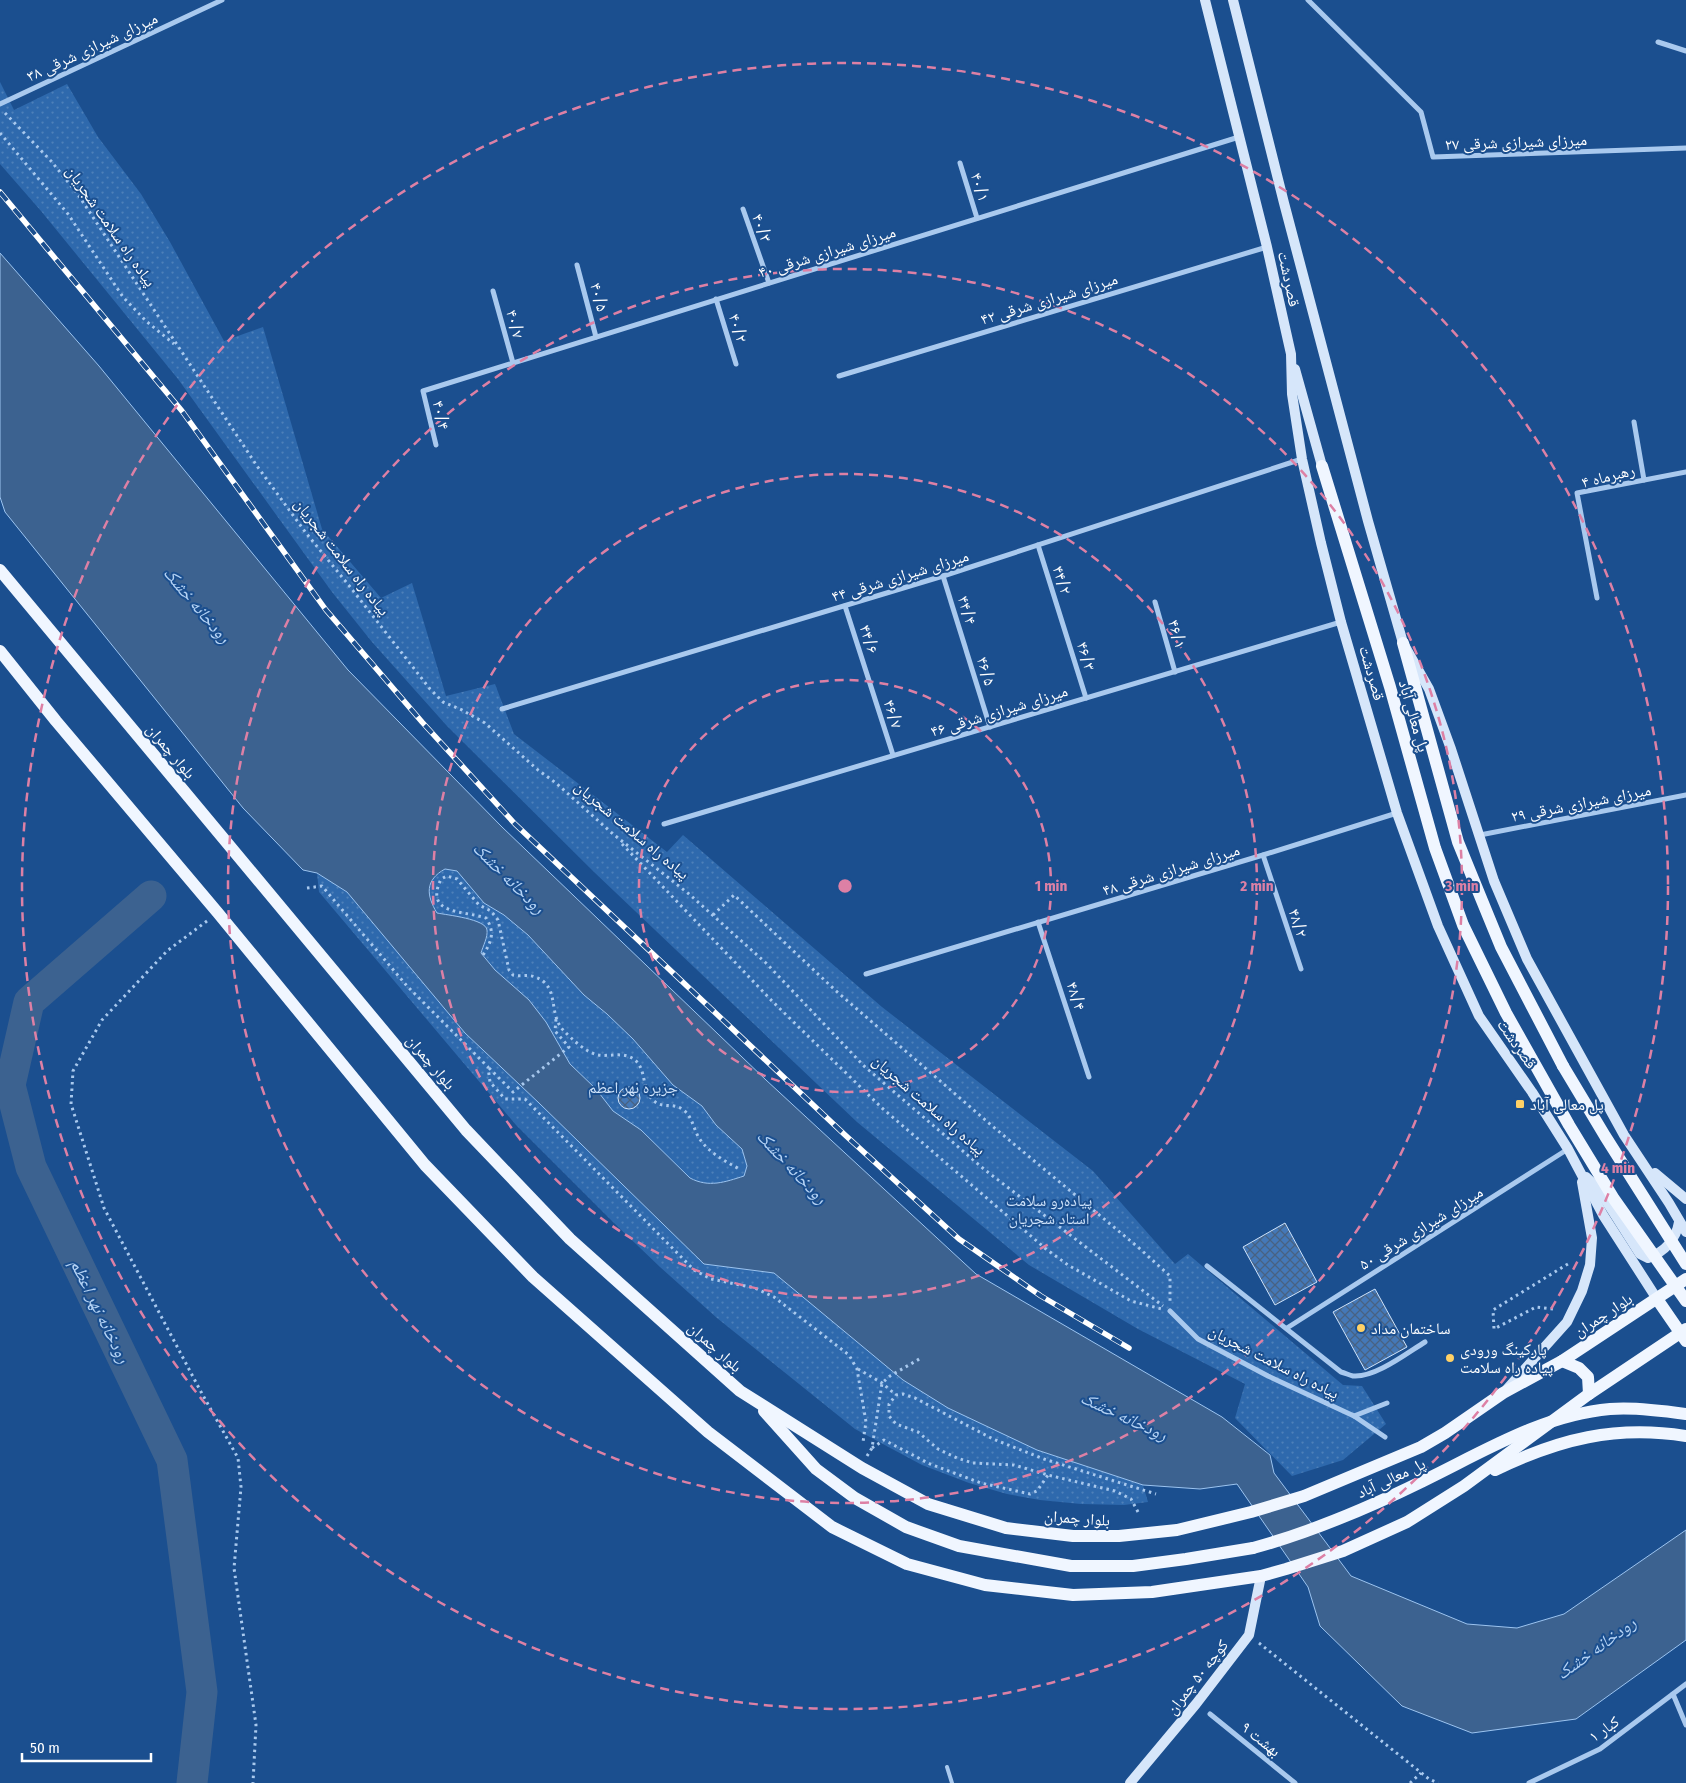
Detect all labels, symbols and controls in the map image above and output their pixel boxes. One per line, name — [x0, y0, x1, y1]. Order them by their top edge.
street label: ۳۸ میرزای شیرازی شرقی — [23, 8, 161, 87]
street label: ۲۷ میرزای شیرازی شرقی — [1445, 130, 1588, 155]
street label: پیاده راه سلامت شجریان — [61, 162, 160, 291]
street label: ۴۰/۱ — [967, 170, 993, 204]
street label: ۴۰/۳ — [748, 211, 776, 245]
street label: ۴۰ میرزای شیرازی شرقی — [756, 222, 898, 283]
street label: قصردشت — [1274, 250, 1304, 308]
street label: ۴۲ میرزای شیرازی شرقی — [978, 269, 1120, 330]
street label: ۴۰/۵ — [586, 281, 612, 313]
street label: ۴۰/۷ — [502, 308, 528, 340]
street label: ۴۰/۲ — [725, 311, 751, 345]
street label: ۴۰/۴ — [428, 399, 454, 431]
street label: ۴ رهبرماه — [1579, 460, 1637, 492]
street label: پیاده راه سلامت شجریان — [290, 495, 394, 620]
street label: ۴۴ میرزای شیرازی شرقی — [829, 546, 971, 607]
water label: رودخانه خشک — [159, 562, 235, 648]
street label: ۴۴/۲ — [1048, 563, 1076, 597]
street label: ۴۴/۴ — [954, 593, 980, 627]
street label: ۴۶/۱ — [1164, 617, 1190, 651]
street label: ۴۴/۶ — [855, 622, 883, 656]
street label: ۴۶/۳ — [1073, 639, 1099, 673]
street label: قصردشت — [1355, 644, 1389, 702]
street label: ۴۶/۵ — [973, 654, 999, 688]
street label: پل معالی آباد — [1394, 678, 1433, 755]
street label: ۴۶ میرزای شیرازی شرقی — [928, 681, 1070, 742]
street label: ۴۶/۷ — [879, 697, 907, 731]
street label: بلوار چمران — [142, 720, 199, 783]
street label: پیاده راه سلامت شجریان — [570, 777, 693, 884]
street label: ۲۹ میرزای شیرازی شرقی — [1509, 780, 1653, 827]
water label: رودخانه خشک — [468, 837, 550, 919]
street label: ۴۸ میرزای شیرازی شرقی — [1100, 840, 1242, 901]
centre of rings — [836, 877, 854, 895]
text: 1 min — [1035, 877, 1067, 895]
text: 2 min — [1239, 877, 1274, 895]
text: 3 min — [1444, 877, 1479, 895]
street label: ۴۸/۲ — [1284, 906, 1312, 940]
street label: ۴۸/۴ — [1062, 979, 1090, 1013]
street label: قصردشت — [1493, 1016, 1541, 1072]
street label: بلوار چمران — [402, 1031, 459, 1094]
street label: پیاده راه سلامت شجریان — [868, 1051, 990, 1160]
park label: جزیره نهر اعظم — [588, 1078, 678, 1098]
place label: پل معالی آباد — [1530, 1095, 1604, 1115]
marker: پل معالی آباد — [1514, 1098, 1526, 1110]
water label: رودخانه خشک — [752, 1125, 832, 1209]
text: 4 min — [1601, 1159, 1635, 1177]
street label: ۵۰ میرزای شیرازی شرقی — [1356, 1182, 1487, 1275]
park label: پیاده‌رو سلامت استاد شجریان — [1006, 1191, 1093, 1229]
water label: رودخانه نهر اعظم — [64, 1255, 135, 1367]
street label: بلوار چمران — [1570, 1289, 1636, 1342]
street label: بلوار چمران — [683, 1318, 746, 1377]
place label: ساختمان مداد — [1371, 1319, 1451, 1339]
street label: پیاده راه سلامت شجریان — [1205, 1321, 1342, 1404]
marker: ساختمان مداد — [1355, 1322, 1367, 1334]
place label: پارکینگ ورودی پیاده راه سلامت — [1460, 1340, 1553, 1377]
marker: پارکینگ ورودی پیاده راه سلامت — [1444, 1352, 1456, 1364]
water label: رودخانه خشک — [1077, 1386, 1171, 1446]
street label: پل معالی آباد — [1354, 1454, 1429, 1503]
street label: بلوار چمران — [1043, 1506, 1111, 1531]
water label: رودخانه خشک — [1552, 1612, 1640, 1684]
street label: کوچه ۵۰ چمران — [1162, 1635, 1233, 1719]
street label: ۱ کبار — [1585, 1712, 1623, 1746]
street label: ۹ بهشت — [1237, 1717, 1285, 1761]
scale bar — [22, 1730, 151, 1762]
text: 50 m — [30, 1739, 60, 1757]

